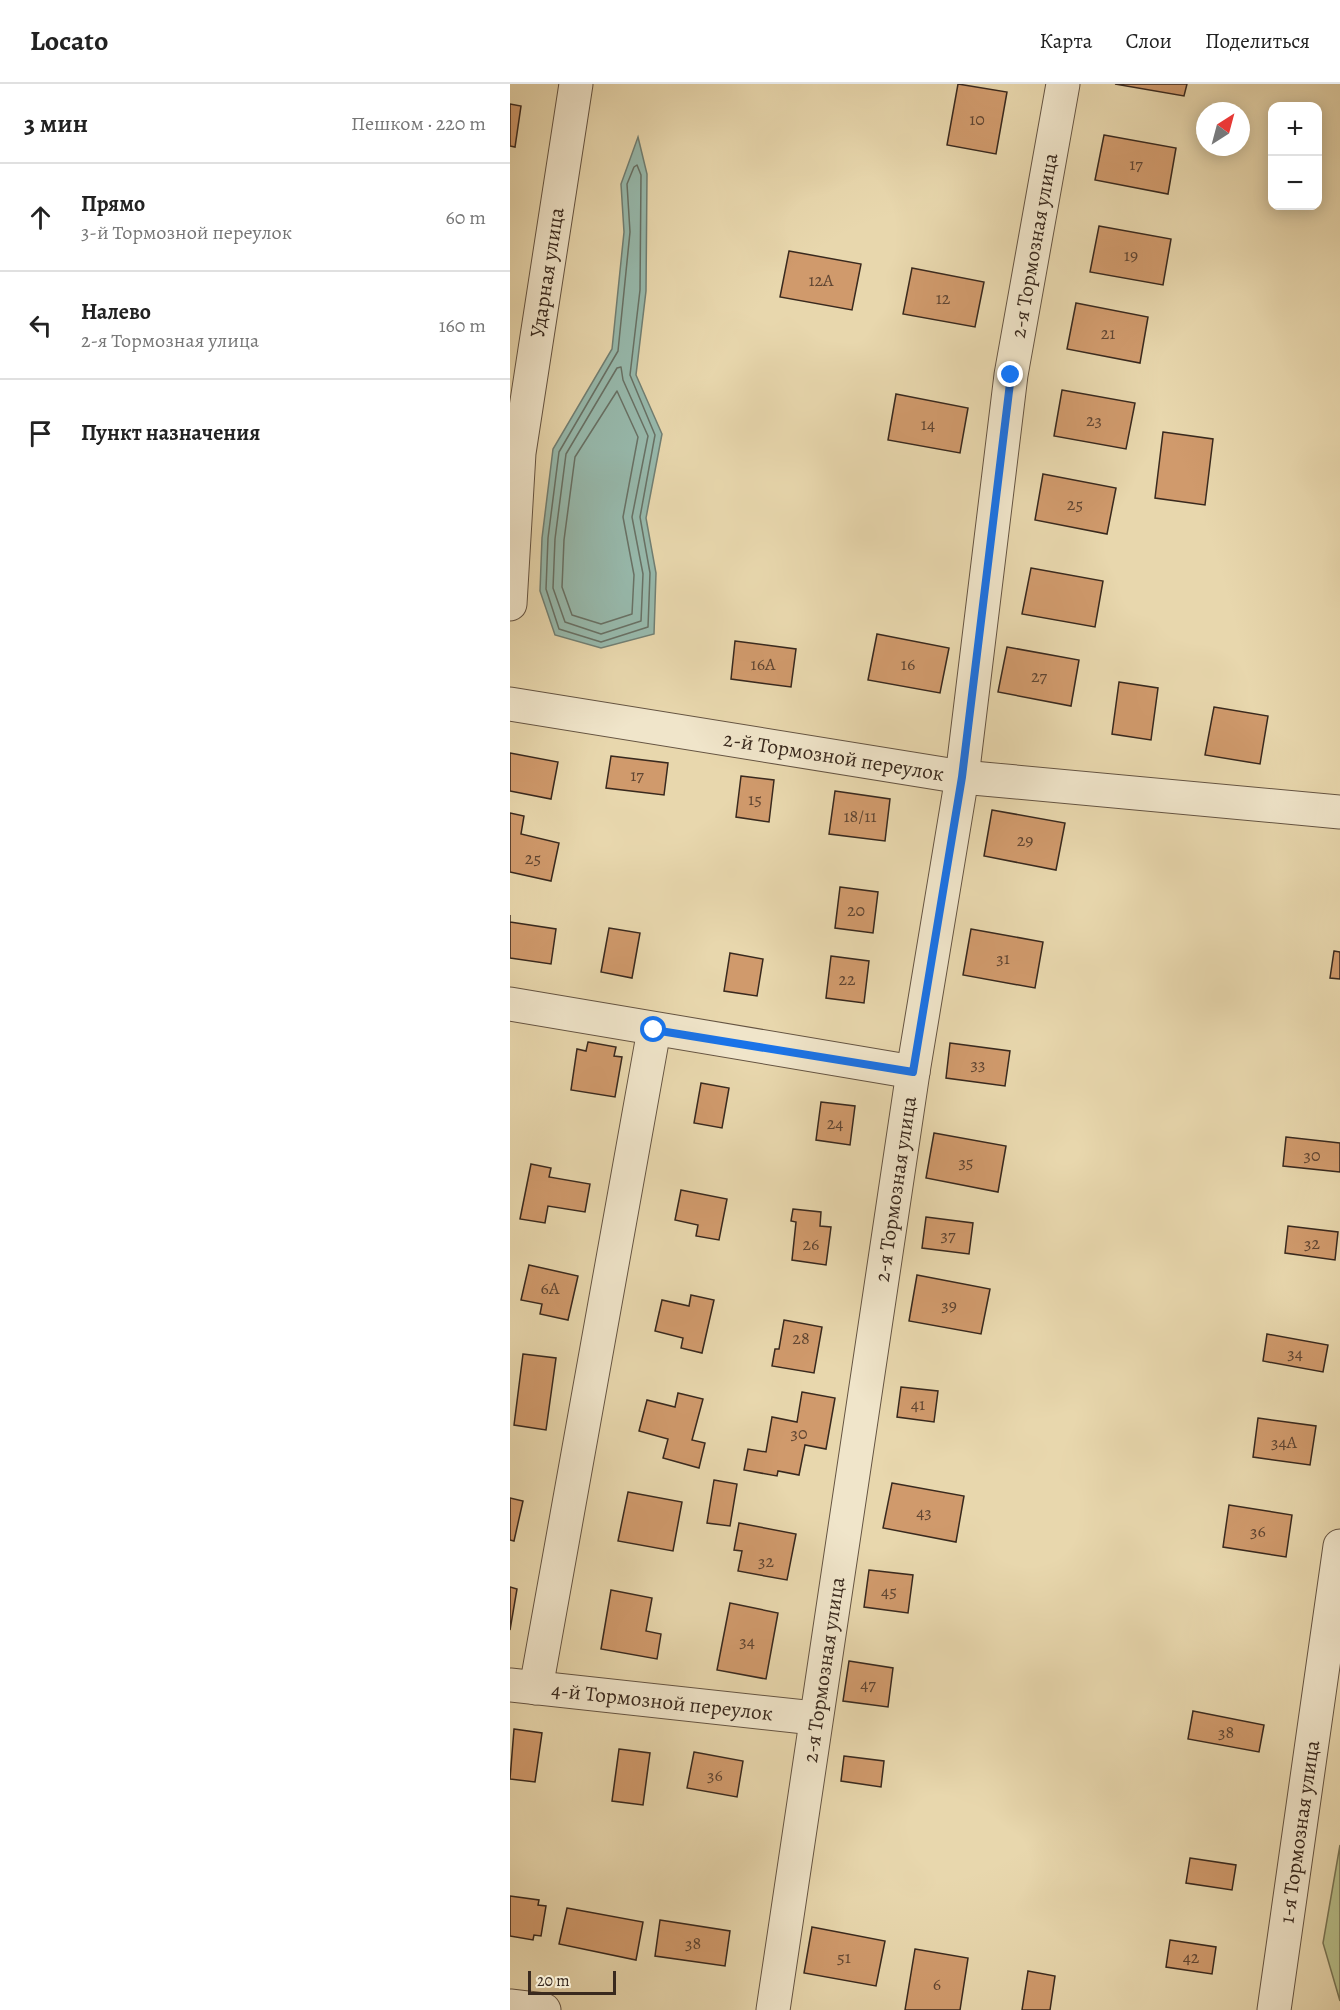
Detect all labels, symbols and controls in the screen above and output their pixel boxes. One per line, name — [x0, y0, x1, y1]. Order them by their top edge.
text: Locato — [30, 22, 108, 60]
text: Карта — [1039, 27, 1092, 55]
text: Слои — [1125, 27, 1172, 55]
text: Поделиться — [1205, 27, 1310, 55]
north arrow — [1196, 102, 1250, 156]
map controls — [1268, 102, 1322, 210]
button: + — [1268, 102, 1322, 156]
text: 3 мин — [24, 106, 88, 141]
house number: 10 — [969, 107, 985, 131]
text: Пешком · 220 m — [351, 110, 486, 137]
street label: 2-я Тормозная улица — [1004, 150, 1064, 340]
house number: 17 — [1129, 152, 1143, 176]
button: − — [1268, 156, 1322, 210]
text: Прямо — [81, 189, 145, 219]
icon: ahead — [24, 201, 57, 234]
text: 60 m — [446, 204, 486, 231]
street label: Ударная улица — [523, 205, 571, 339]
text: 3-й Тормозной переулок — [81, 219, 292, 246]
house number: 19 — [1124, 243, 1138, 267]
house number: 12А — [808, 268, 834, 292]
house number: 12 — [936, 286, 951, 310]
text: Налево — [81, 297, 151, 327]
icon: left — [24, 309, 57, 342]
text: 160 m — [439, 312, 486, 339]
house number: 21 — [1101, 321, 1115, 345]
text: 2-я Тормозная улица — [81, 327, 259, 354]
route end — [997, 361, 1023, 387]
house number: 23 — [1086, 408, 1102, 432]
house number: 14 — [921, 412, 935, 436]
icon: arrive — [24, 417, 57, 450]
text: Пункт назначения — [81, 418, 260, 448]
house number: 25 — [1067, 492, 1083, 516]
house number: 16А — [751, 652, 776, 676]
house number: 16 — [901, 652, 915, 676]
house number: 27 — [1031, 664, 1047, 688]
street label: 2-й Тормозной переулок — [721, 725, 946, 788]
house number: 17 — [630, 763, 644, 787]
house number: 15 — [748, 787, 762, 811]
house number: 18/11 — [843, 804, 877, 828]
house number: 29 — [1017, 828, 1033, 852]
house number: 25 — [525, 846, 541, 870]
house number: 20 — [847, 898, 865, 922]
house number: 31 — [996, 946, 1010, 970]
house number: 22 — [838, 967, 856, 991]
route start — [640, 1016, 666, 1042]
house number: 33 — [971, 1052, 985, 1076]
street label: 2-я Тормозная улица — [868, 1094, 923, 1284]
house number: 24 — [827, 1111, 843, 1135]
house number: 30 — [1303, 1143, 1321, 1167]
house number: 35 — [958, 1150, 974, 1174]
house number: 37 — [940, 1223, 956, 1247]
house number: 32 — [1304, 1231, 1320, 1255]
house number: 26 — [803, 1232, 819, 1256]
house number: 6А — [541, 1276, 560, 1300]
house number: 39 — [941, 1293, 957, 1317]
house number: 28 — [792, 1326, 810, 1350]
house number: 34 — [1287, 1341, 1303, 1365]
house number: 41 — [911, 1392, 925, 1416]
house number: 30 — [790, 1421, 808, 1445]
house number: 34А — [1271, 1430, 1298, 1454]
house number: 43 — [916, 1500, 932, 1524]
house number: 36 — [1250, 1519, 1266, 1543]
house number: 32 — [758, 1549, 774, 1573]
street label: 2-я Тормозная улица — [796, 1575, 852, 1765]
house number: 45 — [881, 1579, 897, 1603]
house number: 34 — [739, 1629, 755, 1653]
house number: 47 — [860, 1672, 876, 1696]
street label: 4-й Тормозной переулок — [550, 1676, 774, 1727]
house number: 38 — [1218, 1720, 1234, 1744]
street label: 1-я Тормозная улица — [1272, 1738, 1326, 1925]
house number: 36 — [707, 1763, 723, 1787]
house number: 38 — [685, 1931, 701, 1955]
house number: 51 — [837, 1945, 851, 1969]
house number: 42 — [1183, 1945, 1200, 1969]
scale bar — [528, 1968, 616, 1996]
text: 20 m — [537, 1970, 570, 1992]
house number: 6 — [933, 1972, 941, 1996]

